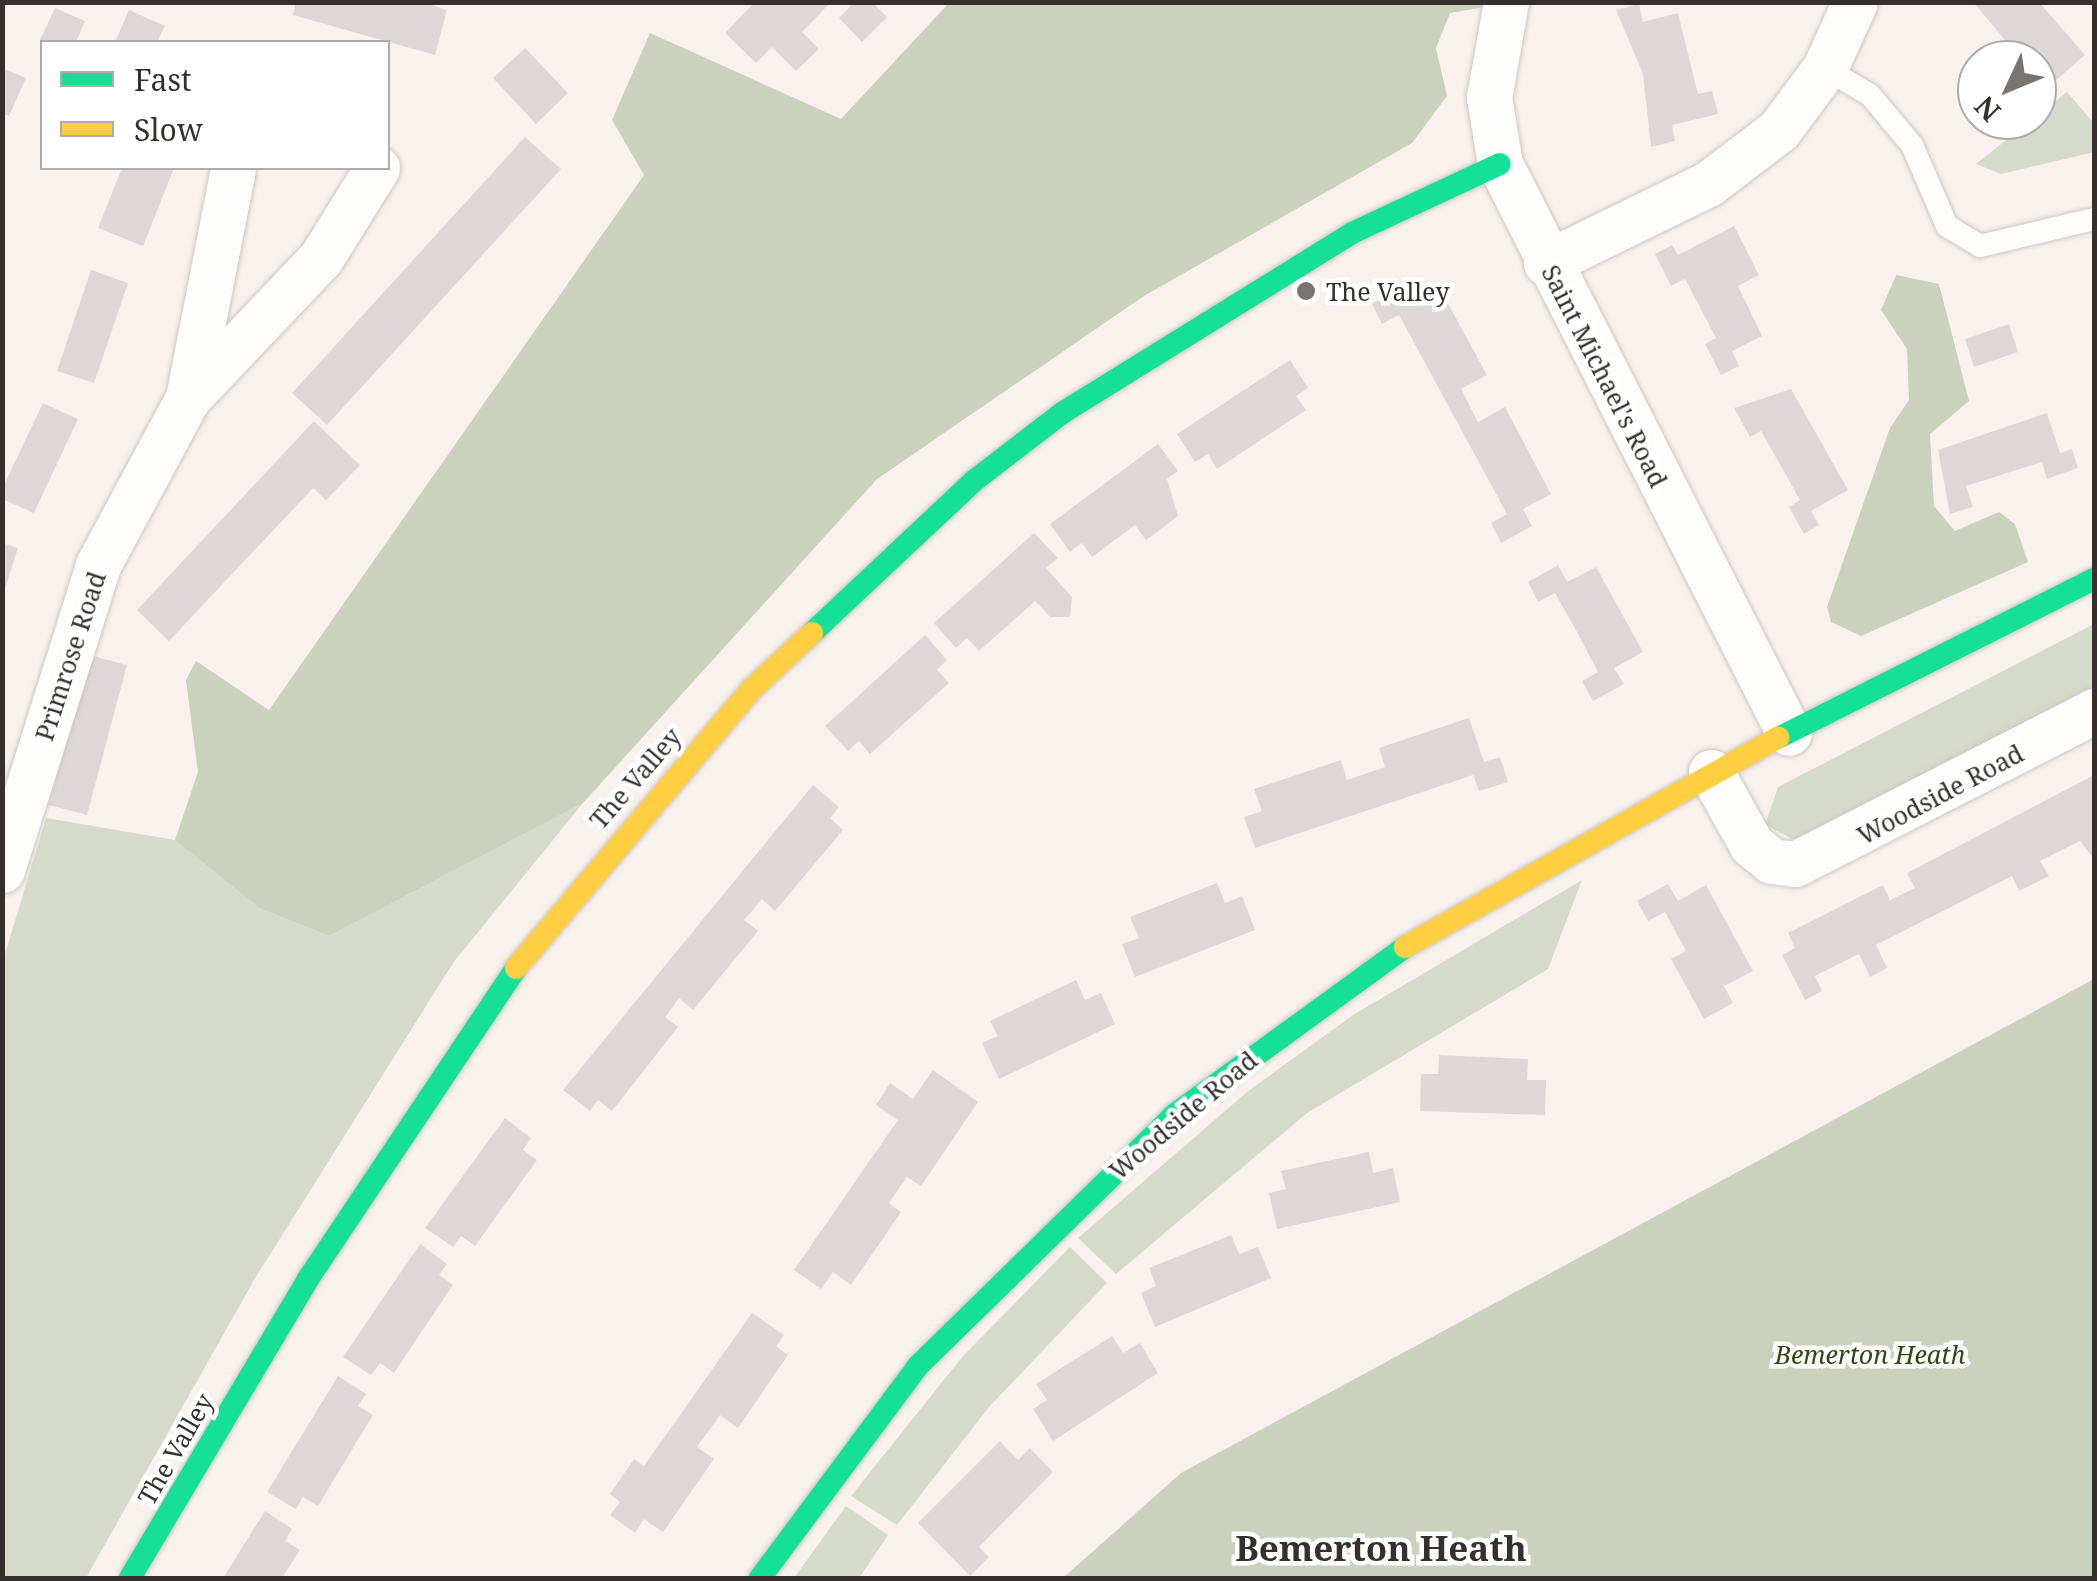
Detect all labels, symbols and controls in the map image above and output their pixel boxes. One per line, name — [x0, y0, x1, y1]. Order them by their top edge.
legend — [40, 40, 390, 170]
north arrow — [1957, 40, 2057, 140]
text: Fast — [134, 59, 191, 100]
text: N — [1966, 88, 2008, 131]
text: Slow — [134, 109, 203, 150]
street label: Saint Michael's Road — [1536, 260, 1674, 492]
place label: The Valley — [1326, 276, 1450, 306]
marker: The Valley — [1295, 280, 1317, 302]
street label: Primrose Road — [29, 568, 111, 744]
street label: The Valley — [583, 722, 687, 834]
street label: Woodside Road — [1852, 738, 2028, 850]
street label: Woodside Road — [1103, 1044, 1263, 1186]
park label: Bemerton Heath — [1775, 1339, 1965, 1369]
street label: The Valley — [131, 1388, 219, 1510]
district label: Bemerton Heath — [1235, 1527, 1527, 1569]

